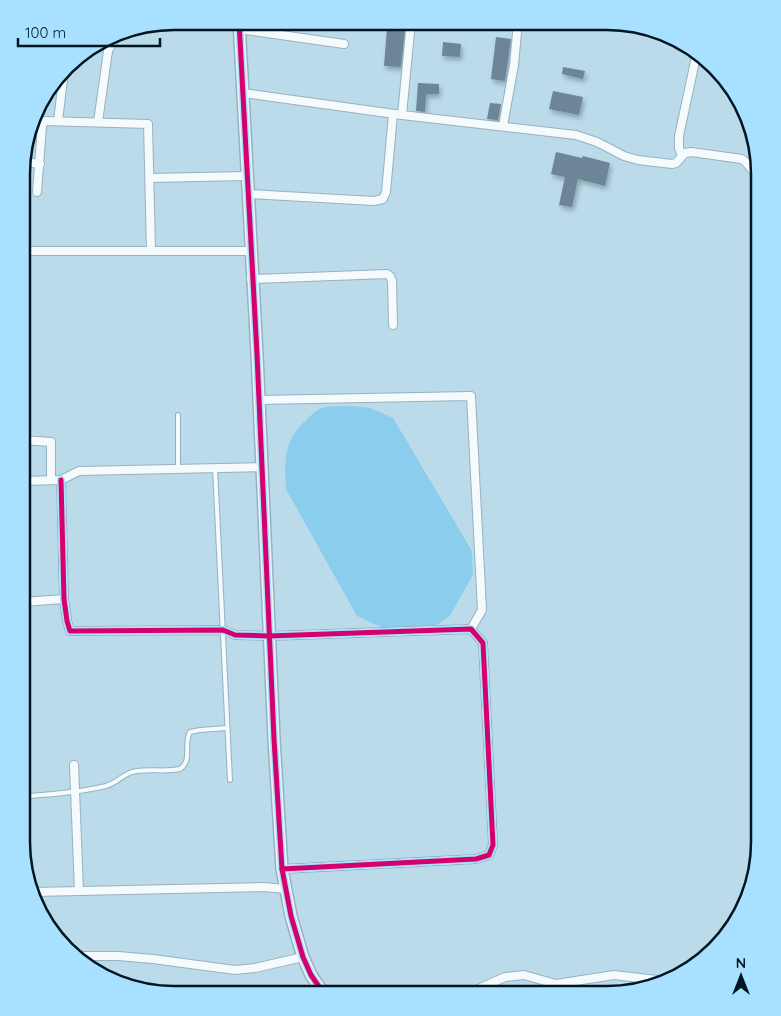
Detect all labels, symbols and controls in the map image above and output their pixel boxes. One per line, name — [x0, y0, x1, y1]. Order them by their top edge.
scale bar — [18, 15, 160, 47]
text: 100 m — [25, 23, 66, 42]
north arrow — [716, 951, 766, 1001]
text: N — [736, 954, 746, 972]

